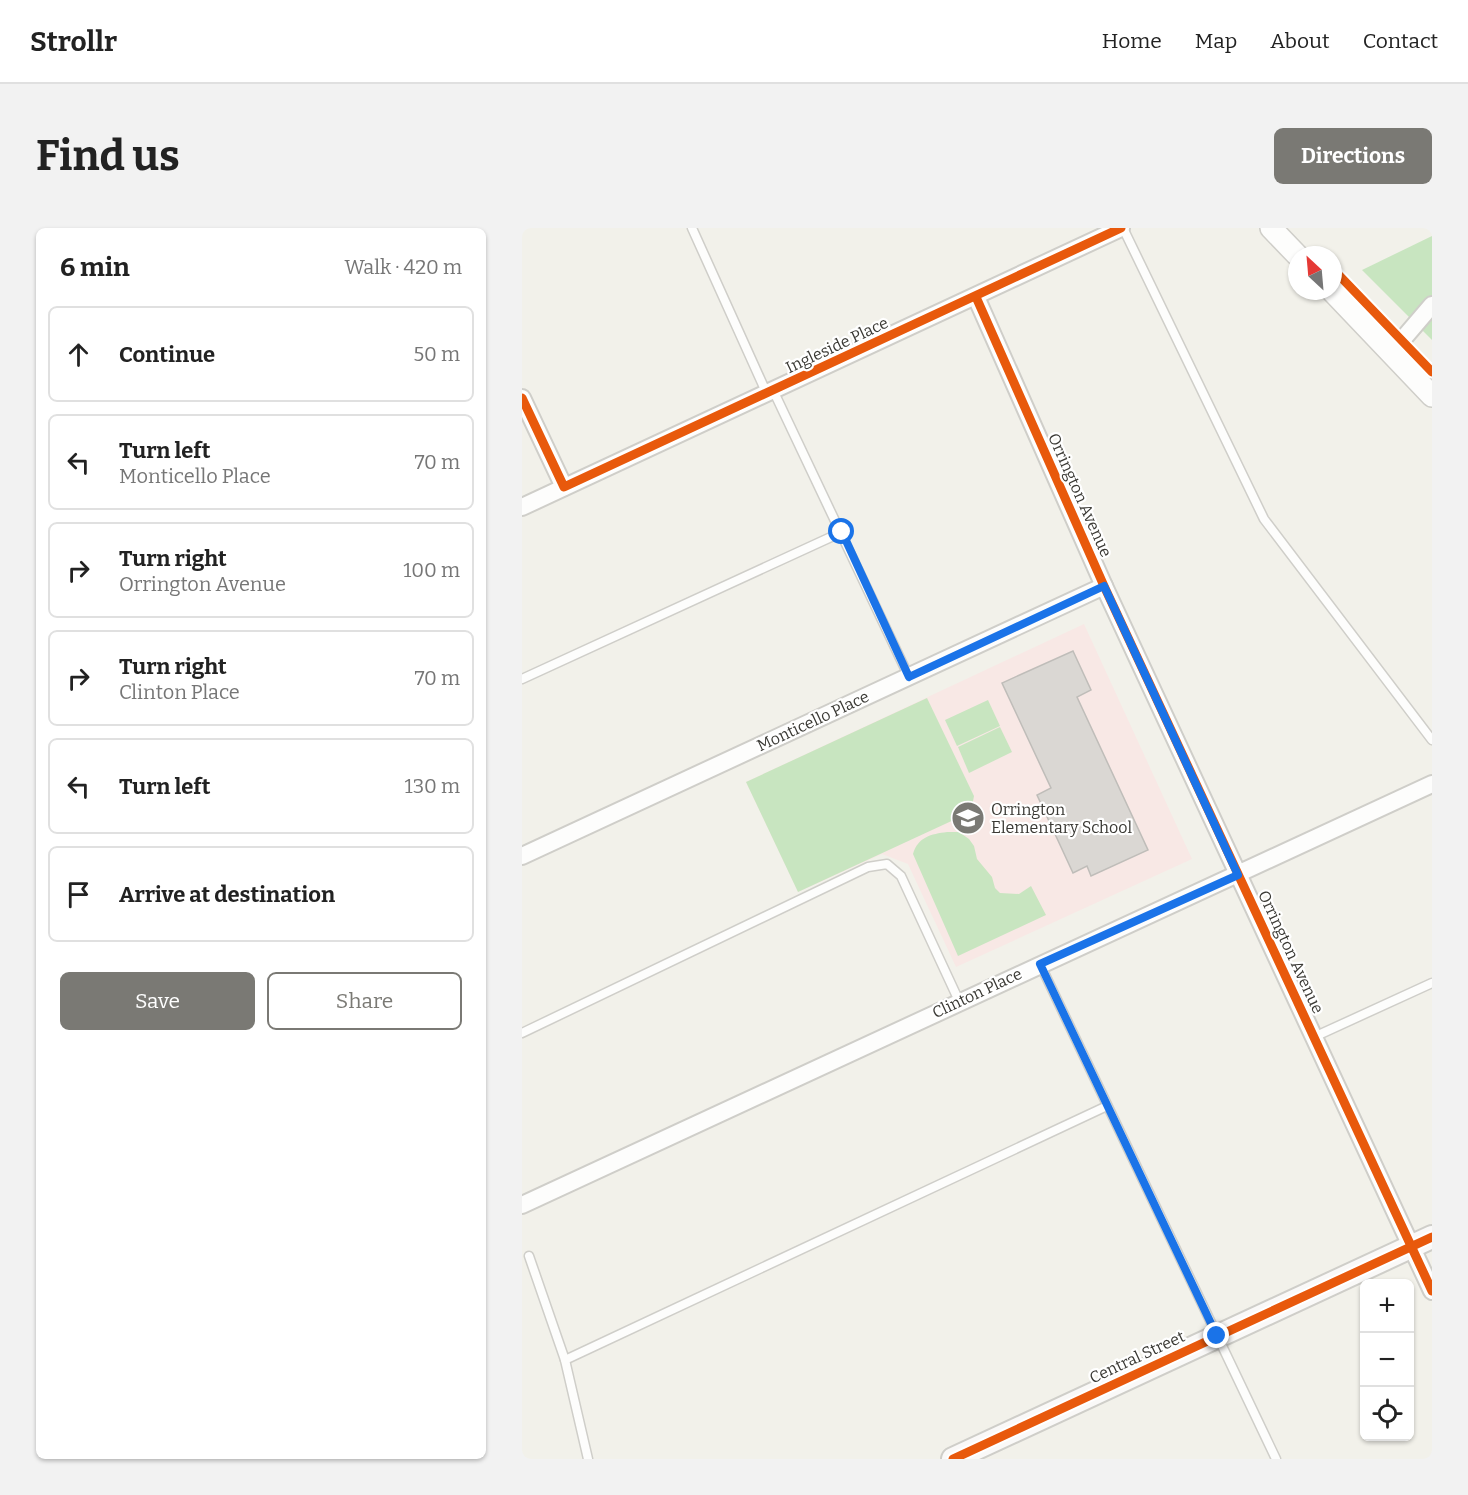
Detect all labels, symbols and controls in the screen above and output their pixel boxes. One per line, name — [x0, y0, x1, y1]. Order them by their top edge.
text: Strollr — [30, 25, 117, 58]
text: Home — [1102, 28, 1162, 54]
text: Map — [1195, 28, 1237, 54]
text: About — [1270, 28, 1330, 54]
text: Contact — [1363, 28, 1438, 54]
button: Directions — [1274, 128, 1432, 184]
text: Find us — [36, 131, 180, 181]
north arrow — [1288, 246, 1342, 300]
text: 6 min — [60, 252, 130, 283]
text: Walk · 420 m — [344, 255, 462, 279]
street label: Ingleside Place — [783, 313, 891, 377]
icon: ahead — [62, 338, 95, 371]
text: Continue — [119, 341, 215, 368]
text: 50 m — [413, 342, 460, 366]
street label: Orrington Avenue — [1044, 430, 1116, 560]
text: Turn left — [119, 437, 211, 464]
icon: left — [62, 446, 95, 479]
text: 70 m — [414, 450, 460, 474]
text: Monticello Place — [119, 464, 271, 488]
route start — [828, 518, 854, 544]
text: Turn right — [119, 545, 227, 572]
icon: right — [62, 554, 95, 587]
text: 100 m — [403, 558, 460, 582]
text: Orrington Avenue — [119, 572, 286, 596]
text: Turn right — [119, 653, 227, 680]
icon: right — [62, 662, 95, 695]
text: 70 m — [414, 666, 460, 690]
text: Clinton Place — [119, 680, 240, 704]
street label: Monticello Place — [754, 687, 872, 755]
icon: left — [62, 770, 95, 803]
text: Turn left — [119, 773, 211, 800]
text: 130 m — [405, 774, 460, 798]
school or university icon: Orrington Elementary School — [950, 800, 986, 836]
place label: Orrington Elementary School — [991, 800, 1132, 837]
icon: arrive — [62, 878, 95, 911]
text: Arrive at destination — [119, 881, 335, 908]
street label: Orrington Avenue — [1254, 888, 1328, 1016]
street label: Clinton Place — [929, 964, 1025, 1022]
button: Save — [60, 972, 255, 1030]
button: Share — [267, 972, 462, 1030]
map controls — [1360, 1279, 1414, 1441]
button: + — [1360, 1279, 1414, 1333]
route end — [1203, 1322, 1229, 1348]
street label: Central Street — [1086, 1327, 1188, 1387]
button: − — [1360, 1333, 1414, 1387]
button: locate — [1360, 1387, 1414, 1441]

